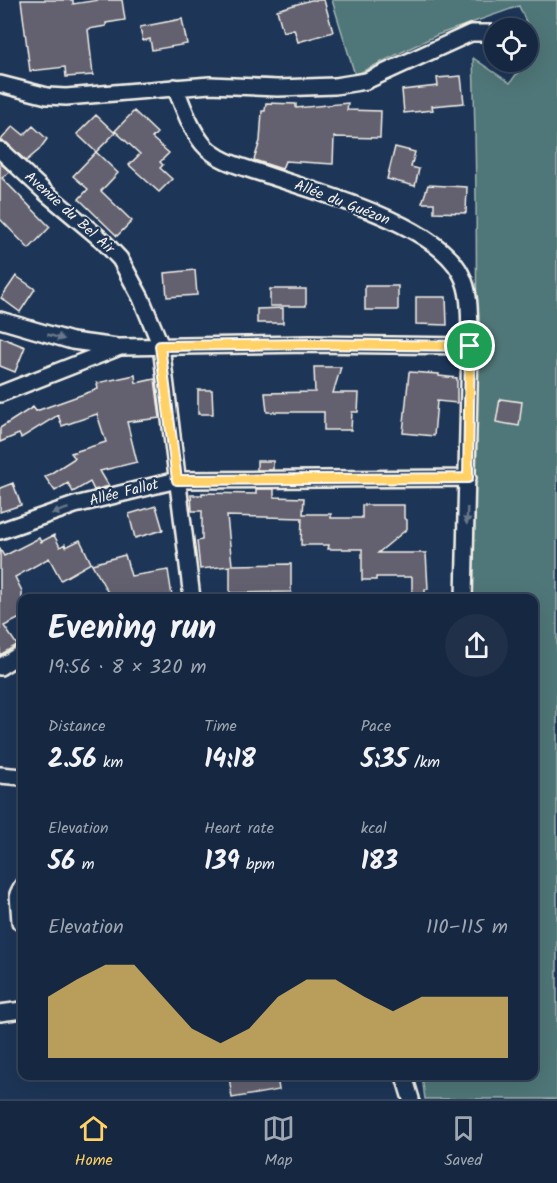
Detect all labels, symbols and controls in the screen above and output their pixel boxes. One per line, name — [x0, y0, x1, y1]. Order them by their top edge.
map controls — [484, 18, 538, 72]
button: locate — [484, 18, 538, 72]
street label: Avenue du Bel Air — [18, 166, 120, 261]
street label: Allée du Guézon — [291, 174, 393, 232]
pin — [444, 320, 495, 371]
icon: arrive — [453, 329, 486, 362]
one-way arrow — [47, 333, 65, 342]
street label: Allée Fallot — [87, 473, 161, 513]
one-way arrow — [51, 506, 69, 516]
one-way arrow — [463, 507, 472, 526]
text: Evening run — [48, 603, 216, 656]
button: share — [445, 614, 508, 677]
text: 19:56 · 8 × 320 m — [48, 652, 206, 684]
text: Distance — [48, 714, 106, 739]
text: Time — [204, 714, 237, 739]
text: Pace — [361, 714, 391, 739]
text: 2.56 — [48, 739, 97, 781]
text: 14:18 — [204, 739, 256, 781]
text: 5:35 — [361, 739, 408, 781]
text: km — [97, 750, 123, 775]
text: /km — [408, 750, 440, 775]
text: Elevation — [48, 816, 109, 841]
text: Heart rate — [204, 816, 274, 841]
text: kcal — [361, 816, 387, 841]
text: 56 — [48, 841, 75, 883]
text: 139 — [204, 841, 240, 883]
text: 183 — [361, 841, 398, 883]
text: m — [75, 852, 94, 877]
text: bpm — [240, 852, 275, 877]
text: Elevation — [48, 912, 124, 944]
text: 110–115 m — [426, 912, 508, 944]
tab: Home — [75, 1112, 113, 1173]
tab: Map — [262, 1112, 295, 1173]
tab: Saved — [444, 1112, 482, 1173]

